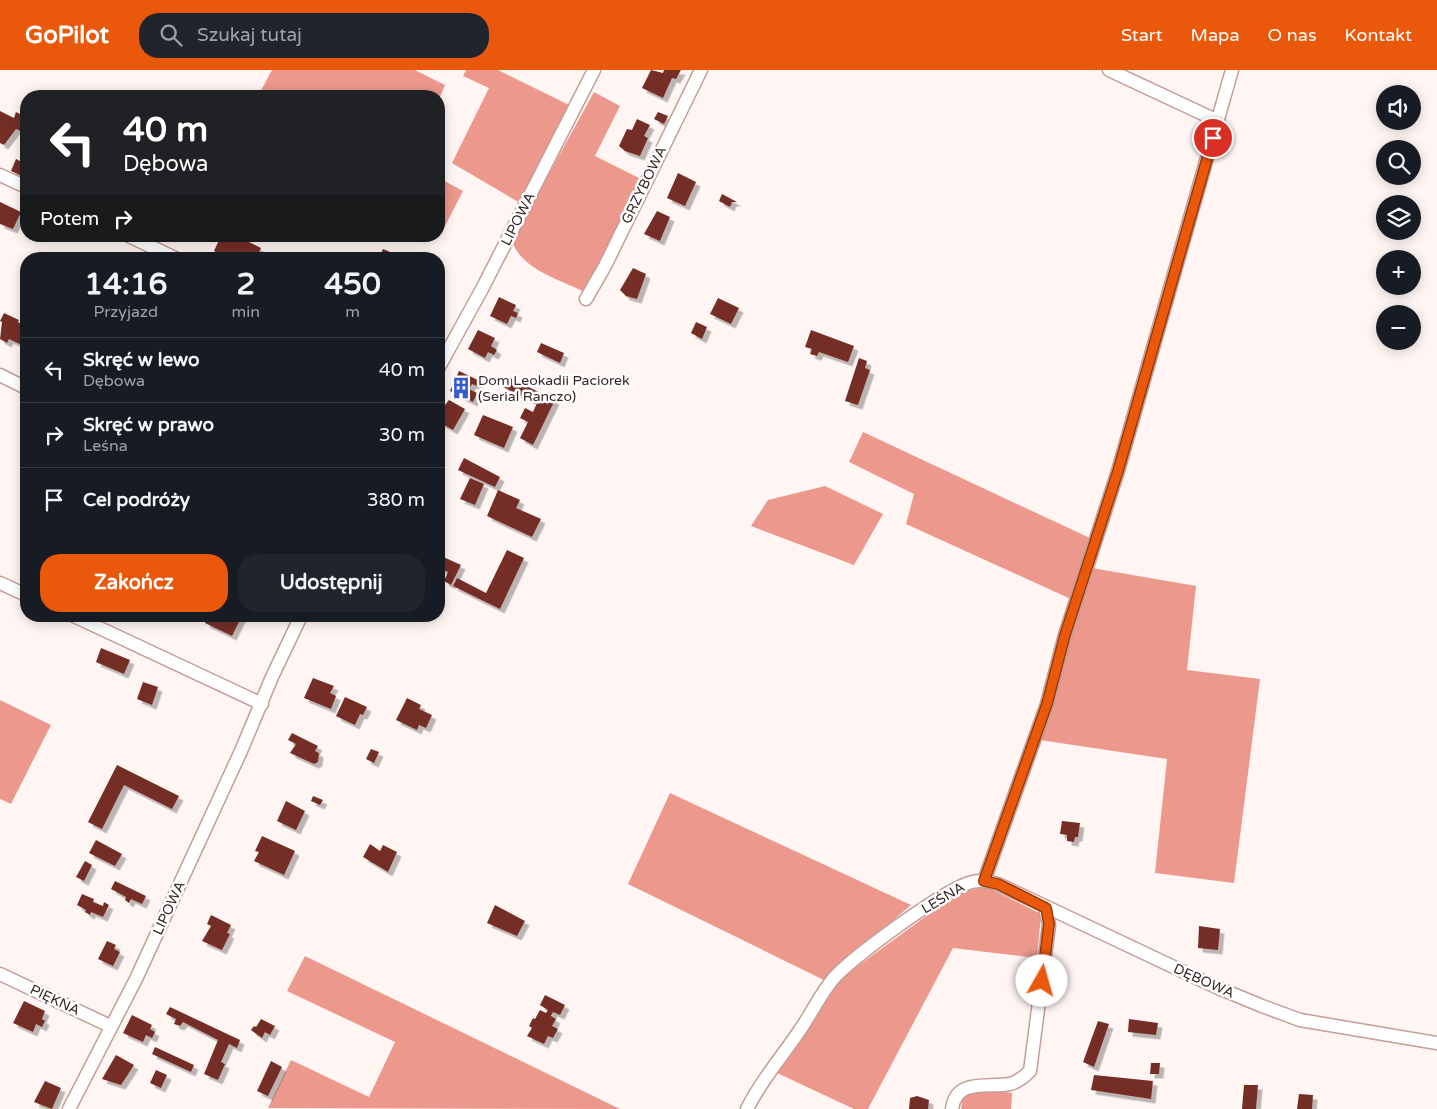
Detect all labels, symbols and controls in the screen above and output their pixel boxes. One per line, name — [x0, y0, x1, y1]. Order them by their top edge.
search box — [139, 13, 489, 58]
text: GoPilot — [25, 21, 109, 50]
icon: search — [157, 21, 185, 49]
text: Szukaj tutaj — [197, 24, 302, 46]
text: Start — [1121, 24, 1163, 46]
text: Mapa — [1191, 24, 1240, 46]
text: O nas — [1268, 24, 1317, 46]
text: Kontakt — [1345, 24, 1412, 46]
map controls — [1376, 85, 1421, 350]
button: sound — [1376, 85, 1421, 130]
text: 40 m — [123, 109, 208, 151]
icon: left — [40, 110, 105, 175]
pin — [1192, 117, 1234, 159]
icon: arrive — [1199, 124, 1227, 152]
button: search — [1376, 140, 1421, 185]
street label: GRZYBOWA — [618, 143, 670, 227]
text: Dębowa — [123, 151, 208, 177]
street label: LIPOWA — [497, 190, 539, 248]
button: layers — [1376, 195, 1421, 240]
icon: right — [109, 205, 137, 233]
text: Potem — [40, 208, 99, 230]
button: + — [1376, 250, 1421, 295]
text: 14:16 — [84, 266, 167, 303]
text: 2 — [236, 266, 255, 303]
text: 450 — [324, 266, 381, 303]
text: Przyjazd — [94, 302, 158, 322]
text: min — [232, 302, 260, 322]
text: m — [345, 302, 360, 322]
button: − — [1376, 305, 1421, 350]
text: Skręć w lewo — [83, 349, 200, 371]
icon: left — [40, 356, 68, 384]
text: 40 m — [379, 359, 425, 381]
text: Dębowa — [83, 371, 145, 391]
place label: Dom Leokadii Paciorek (Serial Ranczo) — [478, 372, 630, 405]
building icon: Dom Leokadii Paciorek (Serial Ranczo) — [448, 375, 474, 401]
text: Skręć w prawo — [83, 414, 214, 436]
icon: right — [40, 421, 68, 449]
text: 30 m — [379, 424, 425, 446]
text: Leśna — [83, 436, 128, 456]
icon: arrive — [40, 486, 68, 514]
text: Cel podróży — [83, 489, 190, 511]
text: 380 m — [367, 489, 425, 511]
button: Zakończ — [40, 554, 228, 612]
button: Udostępnij — [238, 554, 425, 612]
street label: LIPOWA — [149, 878, 189, 938]
street label: LEŚNA — [918, 879, 968, 917]
position arrow — [1015, 954, 1067, 1006]
street label: DĘBOWA — [1171, 960, 1237, 1002]
street label: PIĘKNA — [27, 981, 83, 1019]

